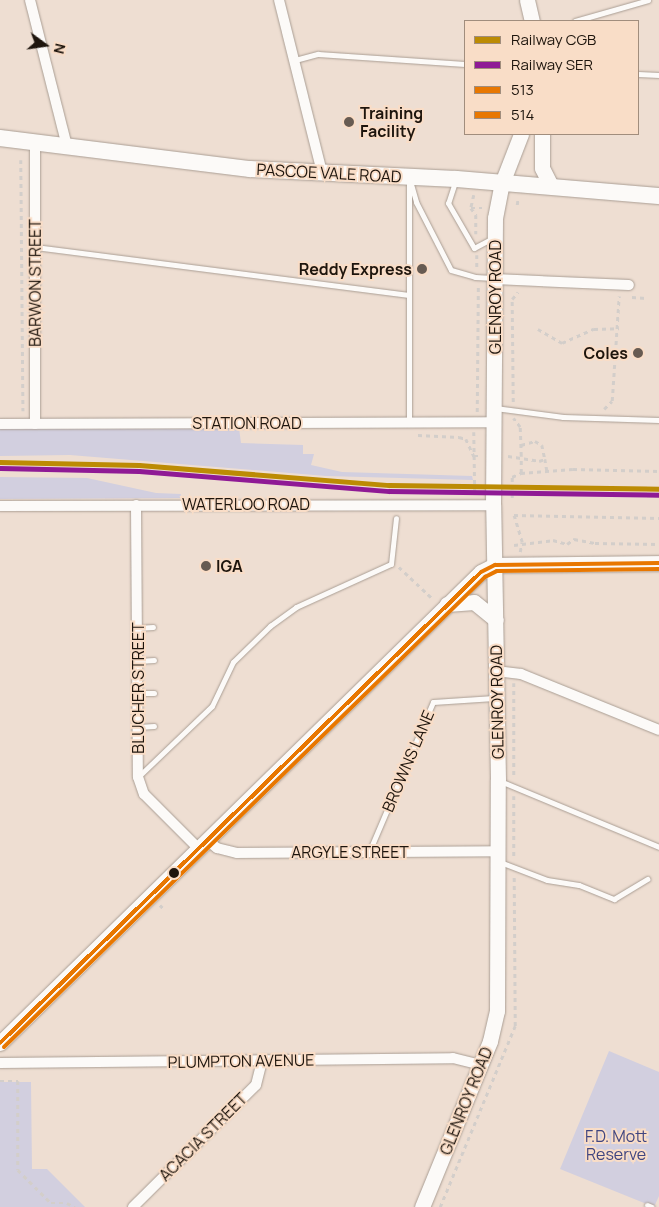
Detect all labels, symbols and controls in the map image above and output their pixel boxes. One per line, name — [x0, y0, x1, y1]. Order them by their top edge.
north arrow — [20, 20, 70, 70]
legend — [464, 20, 639, 135]
text: Railway CGB — [511, 29, 596, 50]
text: N — [50, 42, 70, 56]
text: Railway SER — [511, 54, 593, 75]
text: 513 — [511, 79, 534, 100]
place label: Training Facility — [360, 103, 423, 141]
text: 514 — [511, 104, 534, 125]
marker: Training Facility — [342, 115, 356, 129]
street label: PASCOE VALE ROAD — [256, 160, 402, 186]
street label: BARWON STREET — [25, 219, 45, 347]
street label: GLENROY ROAD — [485, 239, 505, 355]
place label: Reddy Express — [299, 259, 412, 279]
marker: Reddy Express — [416, 263, 428, 275]
place label: Coles — [584, 343, 628, 363]
marker: Coles — [632, 347, 644, 359]
street label: STATION ROAD — [192, 413, 302, 433]
street label: WATERLOO ROAD — [182, 494, 310, 514]
place label: IGA — [216, 556, 243, 576]
marker: IGA — [200, 560, 212, 572]
street label: BLUCHER STREET — [128, 622, 148, 754]
street label: GLENROY ROAD — [486, 644, 508, 760]
street label: BROWNS LANE — [378, 707, 438, 815]
street label: ARGYLE STREET — [291, 842, 409, 862]
unlabelled marker — [169, 868, 179, 878]
street label: GLENROY ROAD — [436, 1044, 496, 1158]
street label: PLUMPTON AVENUE — [168, 1050, 314, 1072]
street label: ACACIA STREET — [155, 1089, 251, 1185]
park label: F.D. Mott Reserve — [585, 1126, 647, 1164]

